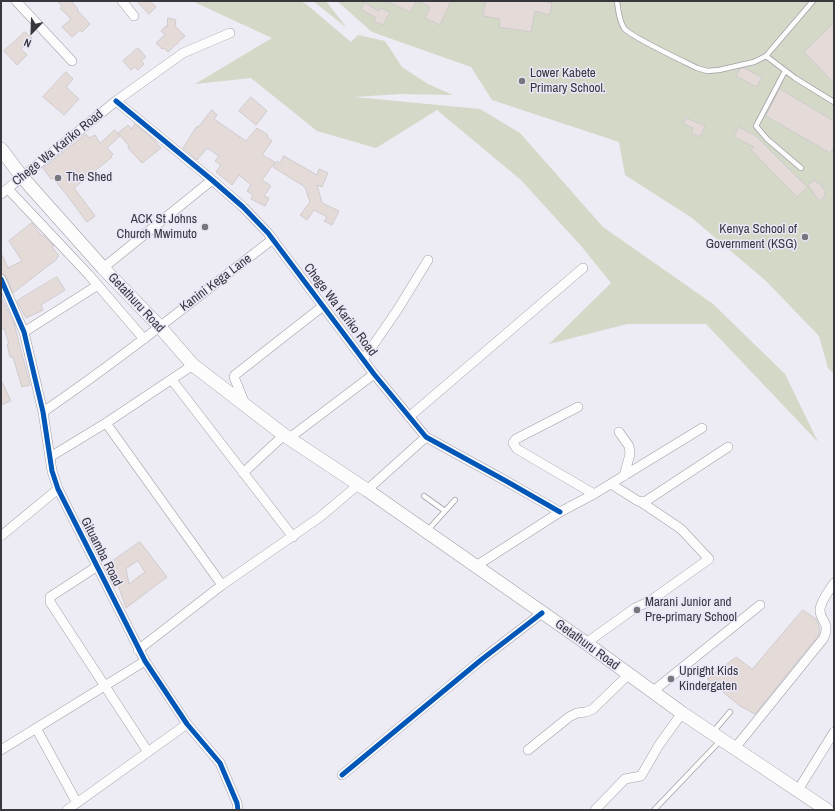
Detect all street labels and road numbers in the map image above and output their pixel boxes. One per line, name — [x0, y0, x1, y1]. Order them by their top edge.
street label: Chege Wa Kariko Road — [9, 107, 107, 189]
street label: Kanini Kega Lane — [177, 251, 255, 315]
street label: Chege Wa Kariko Road — [300, 261, 380, 359]
street label: Getathuru Road — [104, 270, 168, 336]
street label: Gituamba Road — [77, 515, 125, 589]
street label: Getathuru Road — [552, 616, 622, 674]

